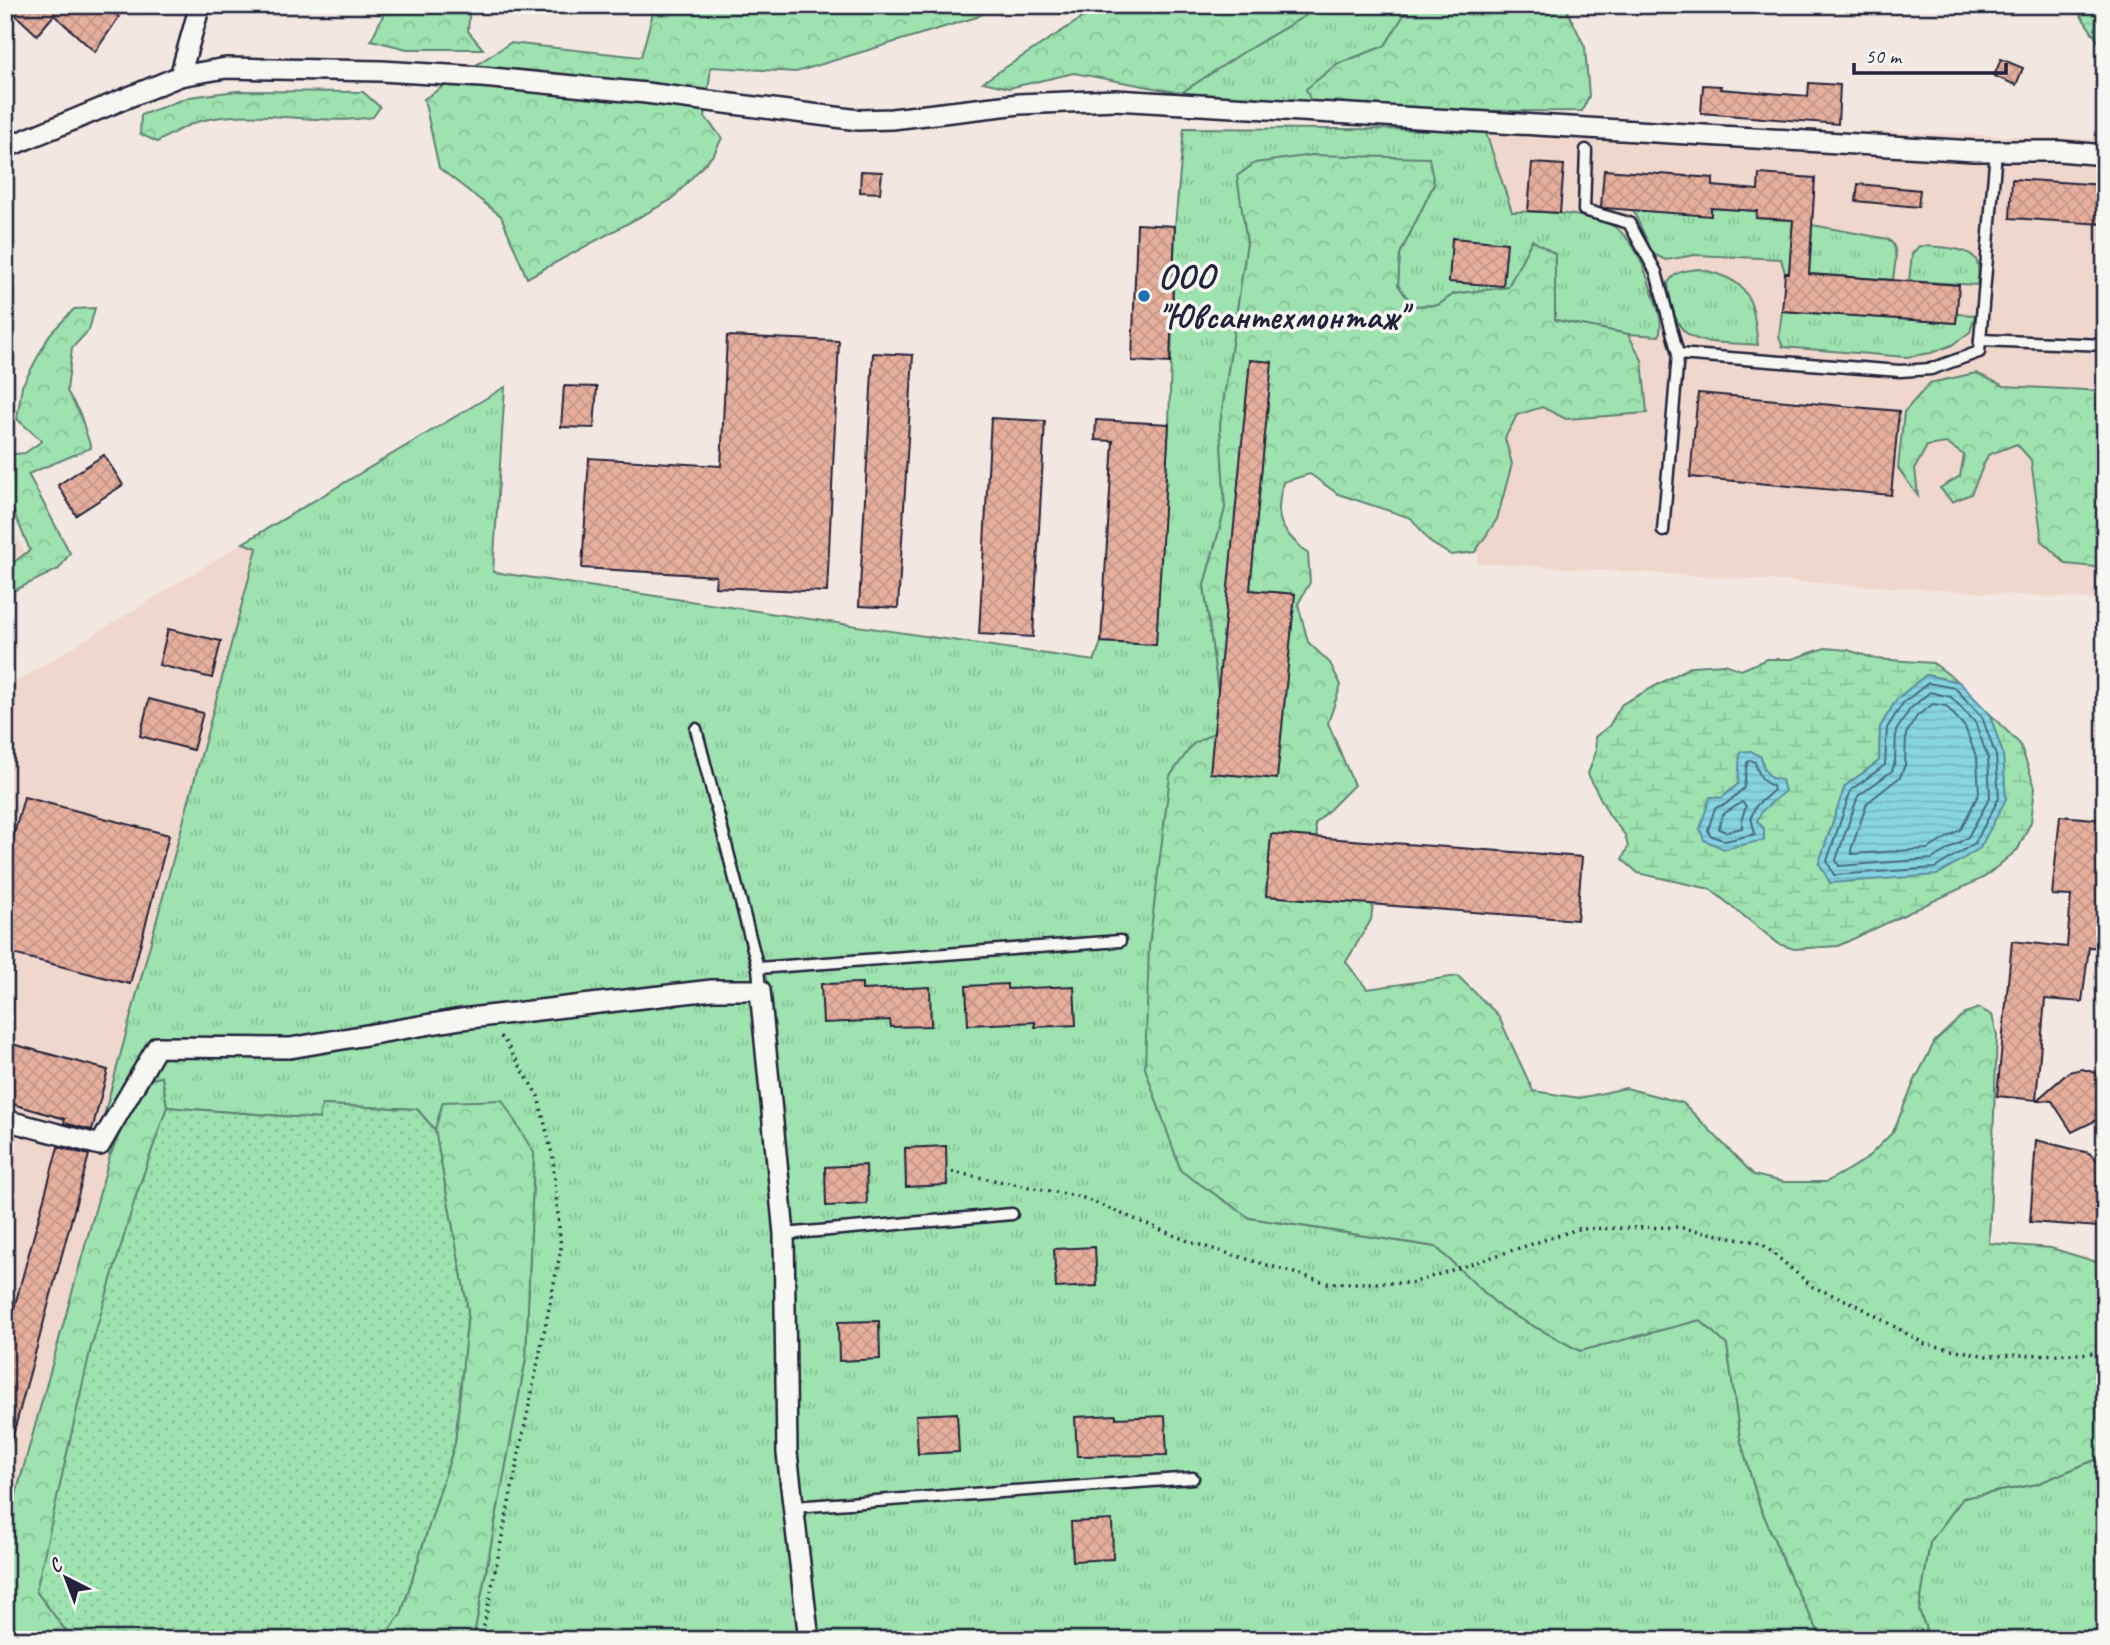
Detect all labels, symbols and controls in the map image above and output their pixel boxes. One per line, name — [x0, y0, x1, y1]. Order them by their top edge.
scale bar — [1854, 32, 2007, 76]
text: 50 m — [1865, 43, 1903, 69]
place label: ООО "Ювсантехмонтаж" — [1158, 254, 1414, 339]
marker: ООО "Ювсантехмонтаж" — [1136, 288, 1152, 304]
north arrow — [32, 1544, 102, 1614]
text: С — [44, 1552, 69, 1578]

